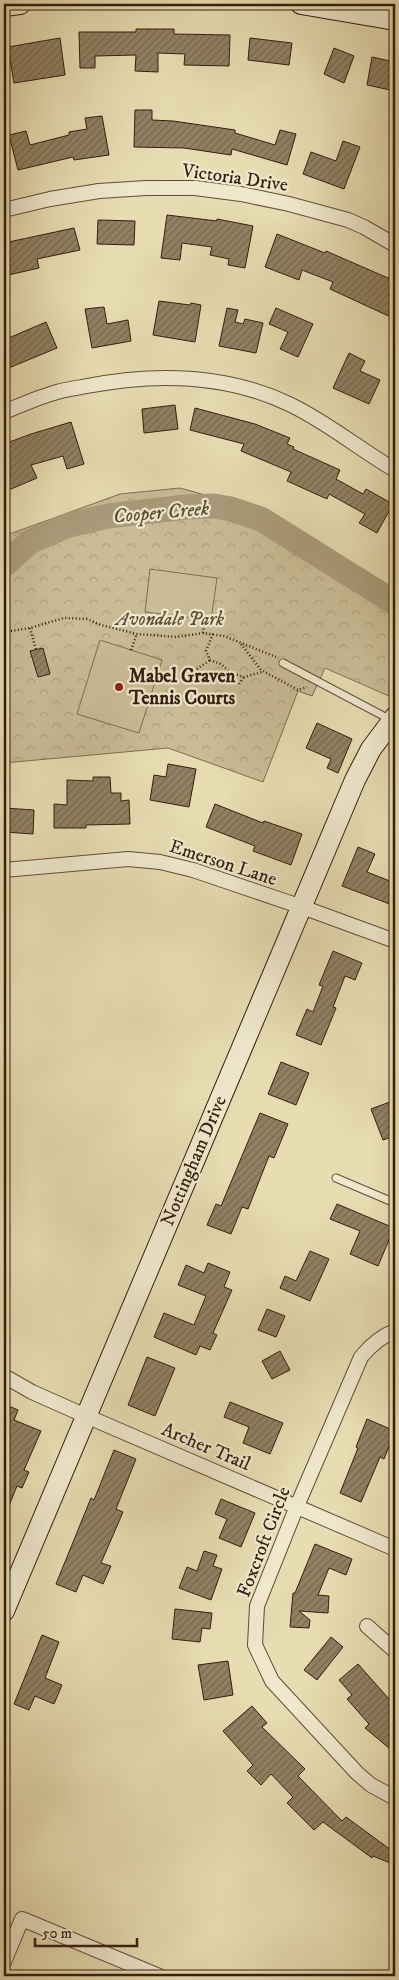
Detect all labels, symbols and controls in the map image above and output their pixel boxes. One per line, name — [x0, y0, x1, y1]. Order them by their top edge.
street label: Victoria Drive — [180, 159, 290, 197]
water label: Cooper Creek — [112, 496, 211, 530]
park label: Avondale Park — [114, 608, 224, 631]
place label: Mabel Graven Tennis Courts — [128, 665, 237, 710]
marker: Mabel Graven Tennis Courts — [113, 681, 125, 693]
street label: Emerson Lane — [166, 835, 280, 891]
street label: Nottingham Drive — [156, 1092, 232, 1230]
street label: Archer Trail — [158, 1418, 254, 1476]
street label: Foxcroft Circle — [232, 1483, 296, 1600]
scale bar — [35, 1915, 138, 1947]
text: 50 m — [42, 1924, 72, 1943]

